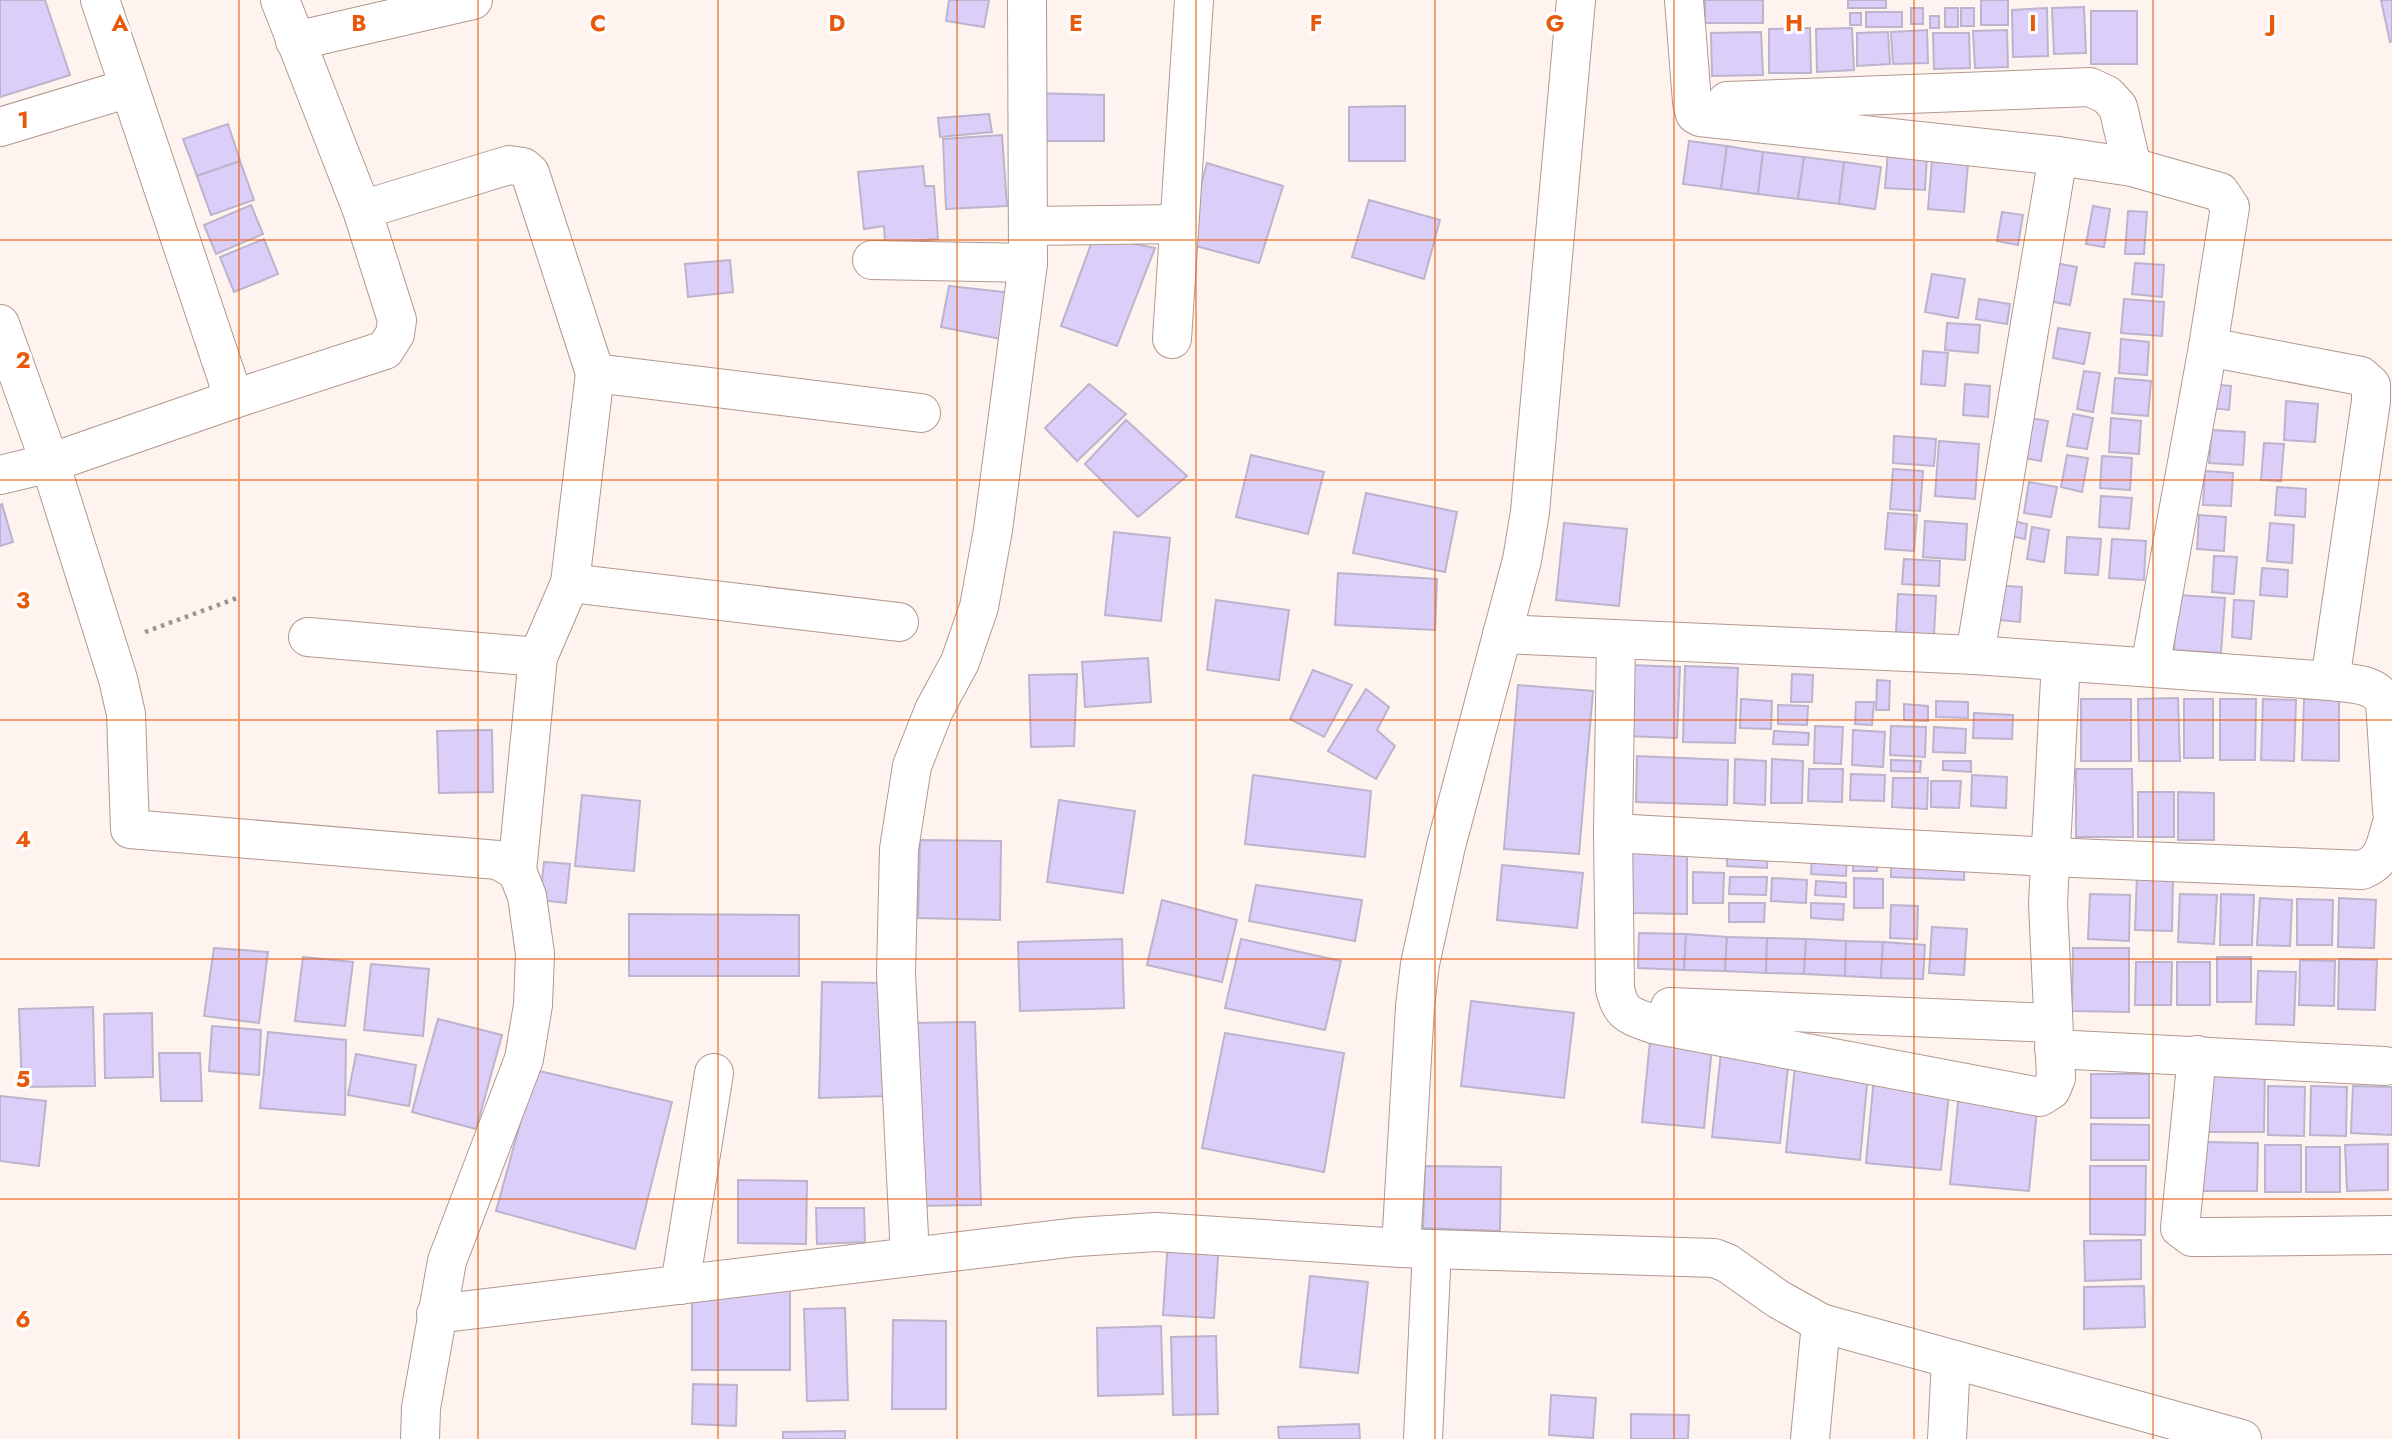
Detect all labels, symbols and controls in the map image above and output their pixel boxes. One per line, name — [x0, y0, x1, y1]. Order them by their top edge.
text: A — [111, 6, 129, 40]
text: B — [351, 6, 367, 40]
text: C — [590, 6, 606, 40]
text: D — [829, 6, 846, 40]
text: E — [1069, 6, 1083, 40]
text: F — [1310, 6, 1322, 40]
text: G — [1546, 6, 1564, 40]
text: H — [1785, 6, 1803, 40]
text: I — [2029, 6, 2037, 40]
text: J — [2264, 6, 2276, 40]
text: 1 — [17, 103, 29, 137]
text: 2 — [15, 343, 31, 377]
text: 3 — [16, 583, 30, 617]
text: 4 — [15, 822, 31, 856]
text: 5 — [16, 1062, 30, 1096]
text: 6 — [15, 1302, 31, 1336]

